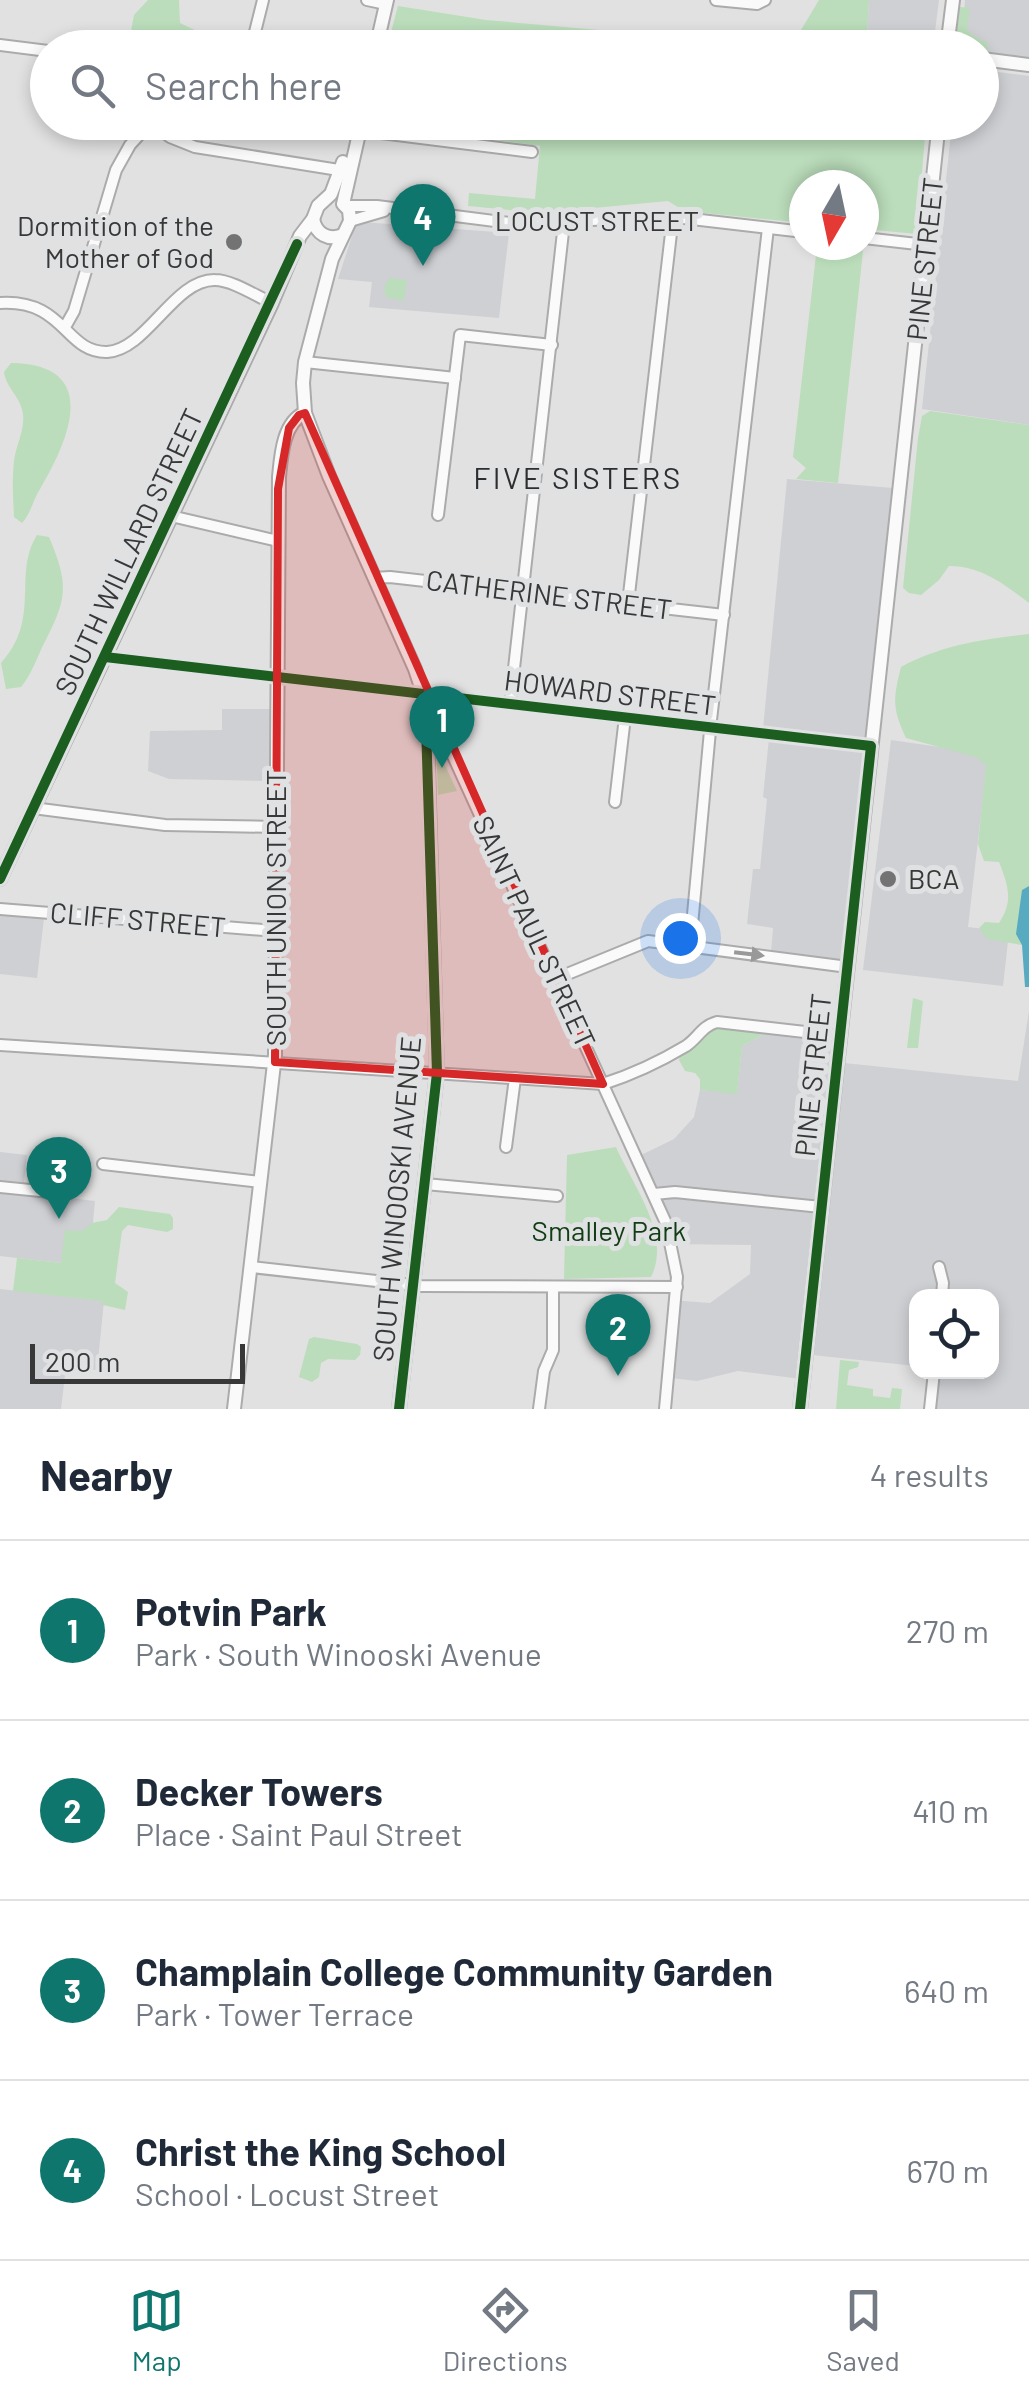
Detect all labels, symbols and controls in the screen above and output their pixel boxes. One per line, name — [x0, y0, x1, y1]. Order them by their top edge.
search box — [30, 30, 999, 140]
icon: search — [65, 58, 120, 113]
text: Search here — [145, 62, 343, 108]
north arrow — [789, 170, 879, 260]
street label: PINE STREET — [899, 176, 949, 342]
pin: 4 — [390, 184, 456, 266]
street label: LOCUST STREET — [495, 203, 699, 237]
place label: Dormition of the Mother of God — [17, 208, 214, 274]
marker: Dormition of the Mother of God — [223, 231, 245, 253]
street label: SOUTH WILLARD STREET — [47, 403, 209, 700]
district label: FIVE SISTERS — [473, 459, 683, 495]
street label: CATHERINE STREET — [424, 562, 674, 626]
street label: HOWARD STREET — [502, 662, 718, 722]
pin: 1 — [410, 686, 474, 768]
street label: SOUTH UNION STREET — [258, 770, 292, 1046]
street label: SAINT PAUL STREET — [466, 810, 604, 1053]
place label: BCA — [908, 861, 959, 895]
marker: BCA — [877, 868, 899, 890]
street label: CLIFF STREET — [49, 894, 227, 944]
your location — [655, 913, 706, 964]
one-way arrow — [734, 946, 766, 962]
street label: PINE STREET — [787, 992, 837, 1158]
street label: SOUTH WINOOSKI AVENUE — [365, 1035, 427, 1363]
pin: 3 — [27, 1136, 92, 1219]
park label: Smalley Park — [532, 1213, 686, 1247]
map controls — [909, 1289, 999, 1379]
button: locate — [909, 1289, 999, 1379]
pin: 2 — [586, 1294, 650, 1376]
scale bar — [30, 1339, 245, 1384]
text: 200 m — [45, 1344, 120, 1378]
text: Nearby — [40, 1449, 173, 1499]
text: 4 results — [870, 1455, 989, 1493]
text: Potvin Park — [135, 1588, 327, 1634]
text: 1 — [67, 1611, 78, 1649]
text: 270 m — [906, 1611, 989, 1649]
text: Park · South Winooski Avenue — [135, 1634, 542, 1672]
text: Decker Towers — [135, 1768, 383, 1814]
text: 2 — [64, 1791, 81, 1829]
text: 410 m — [912, 1791, 989, 1829]
text: Place · Saint Paul Street — [135, 1814, 463, 1852]
text: Champlain College Community Garden — [135, 1948, 773, 1994]
text: 3 — [64, 1971, 81, 2009]
text: 640 m — [904, 1971, 989, 2009]
text: Park · Tower Terrace — [135, 1994, 414, 2032]
text: Christ the King School — [135, 2128, 506, 2174]
text: 4 — [63, 2151, 82, 2189]
text: 670 m — [906, 2151, 989, 2189]
text: School · Locust Street — [135, 2174, 439, 2212]
tab: Map — [129, 2283, 184, 2377]
tab: Directions — [443, 2283, 568, 2377]
tab: Saved — [826, 2283, 900, 2377]

